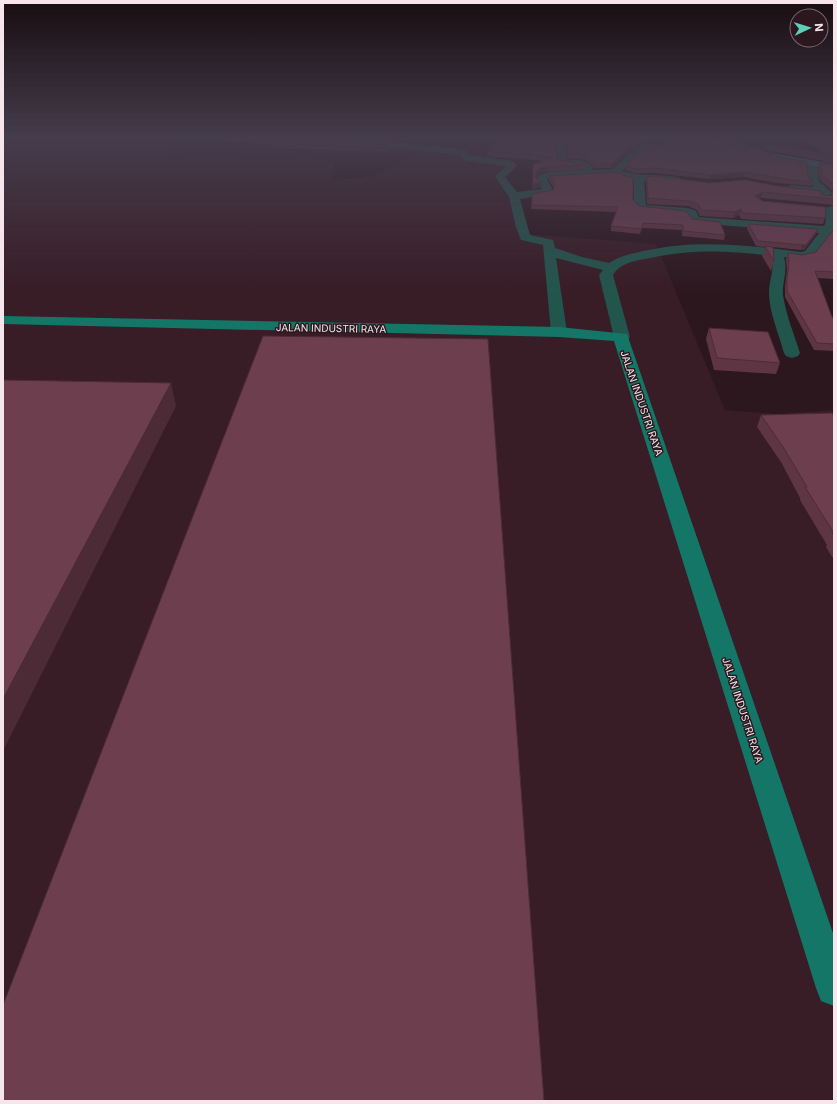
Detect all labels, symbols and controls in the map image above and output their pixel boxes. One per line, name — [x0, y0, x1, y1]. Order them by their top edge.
north arrow — [789, 8, 829, 48]
text: N — [812, 23, 826, 32]
street label: JALAN INDUSTRI RAYA — [276, 321, 386, 335]
street label: JALAN INDUSTRI RAYA — [618, 349, 666, 457]
street label: JALAN INDUSTRI RAYA — [720, 656, 766, 765]

